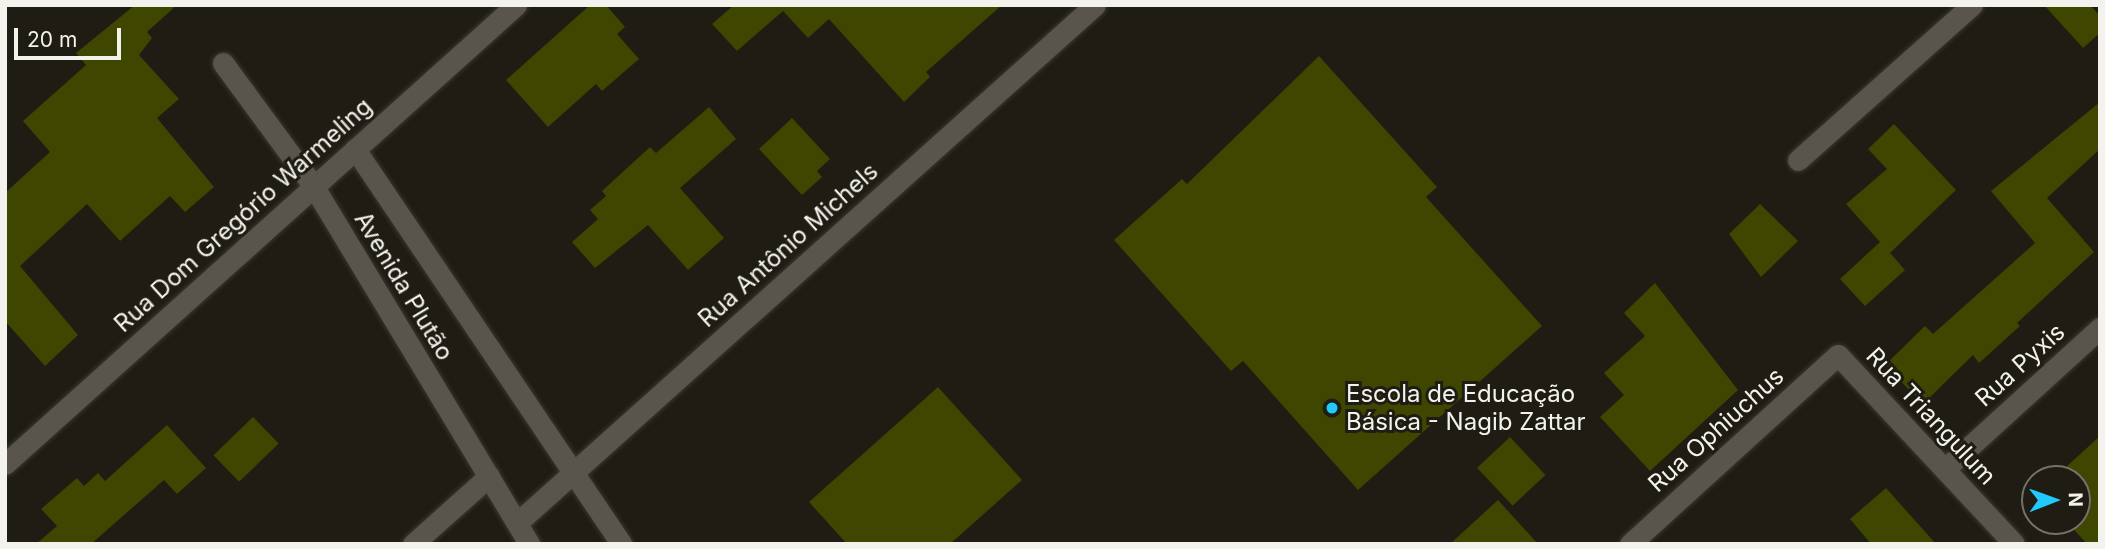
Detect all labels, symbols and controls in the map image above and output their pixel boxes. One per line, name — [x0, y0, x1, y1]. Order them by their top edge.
scale bar — [18, 14, 124, 58]
text: 20 m — [27, 27, 77, 52]
street label: Rua Dom Gregório Warmeling — [108, 92, 378, 338]
street label: Rua Antônio Michels — [692, 157, 884, 333]
street label: Avenida Plutão — [348, 207, 460, 365]
street label: Rua Pyxis — [1969, 317, 2071, 413]
street label: Rua Triangulum — [1860, 342, 2002, 490]
street label: Rua Ophiuchus — [1643, 362, 1789, 498]
place label: Escola de Educação Básica - Nagib Zattar — [1346, 380, 1585, 436]
marker: Escola de Educação Básica - Nagib Zattar — [1324, 400, 1340, 416]
north arrow — [2021, 465, 2091, 535]
text: N — [2064, 492, 2087, 507]

